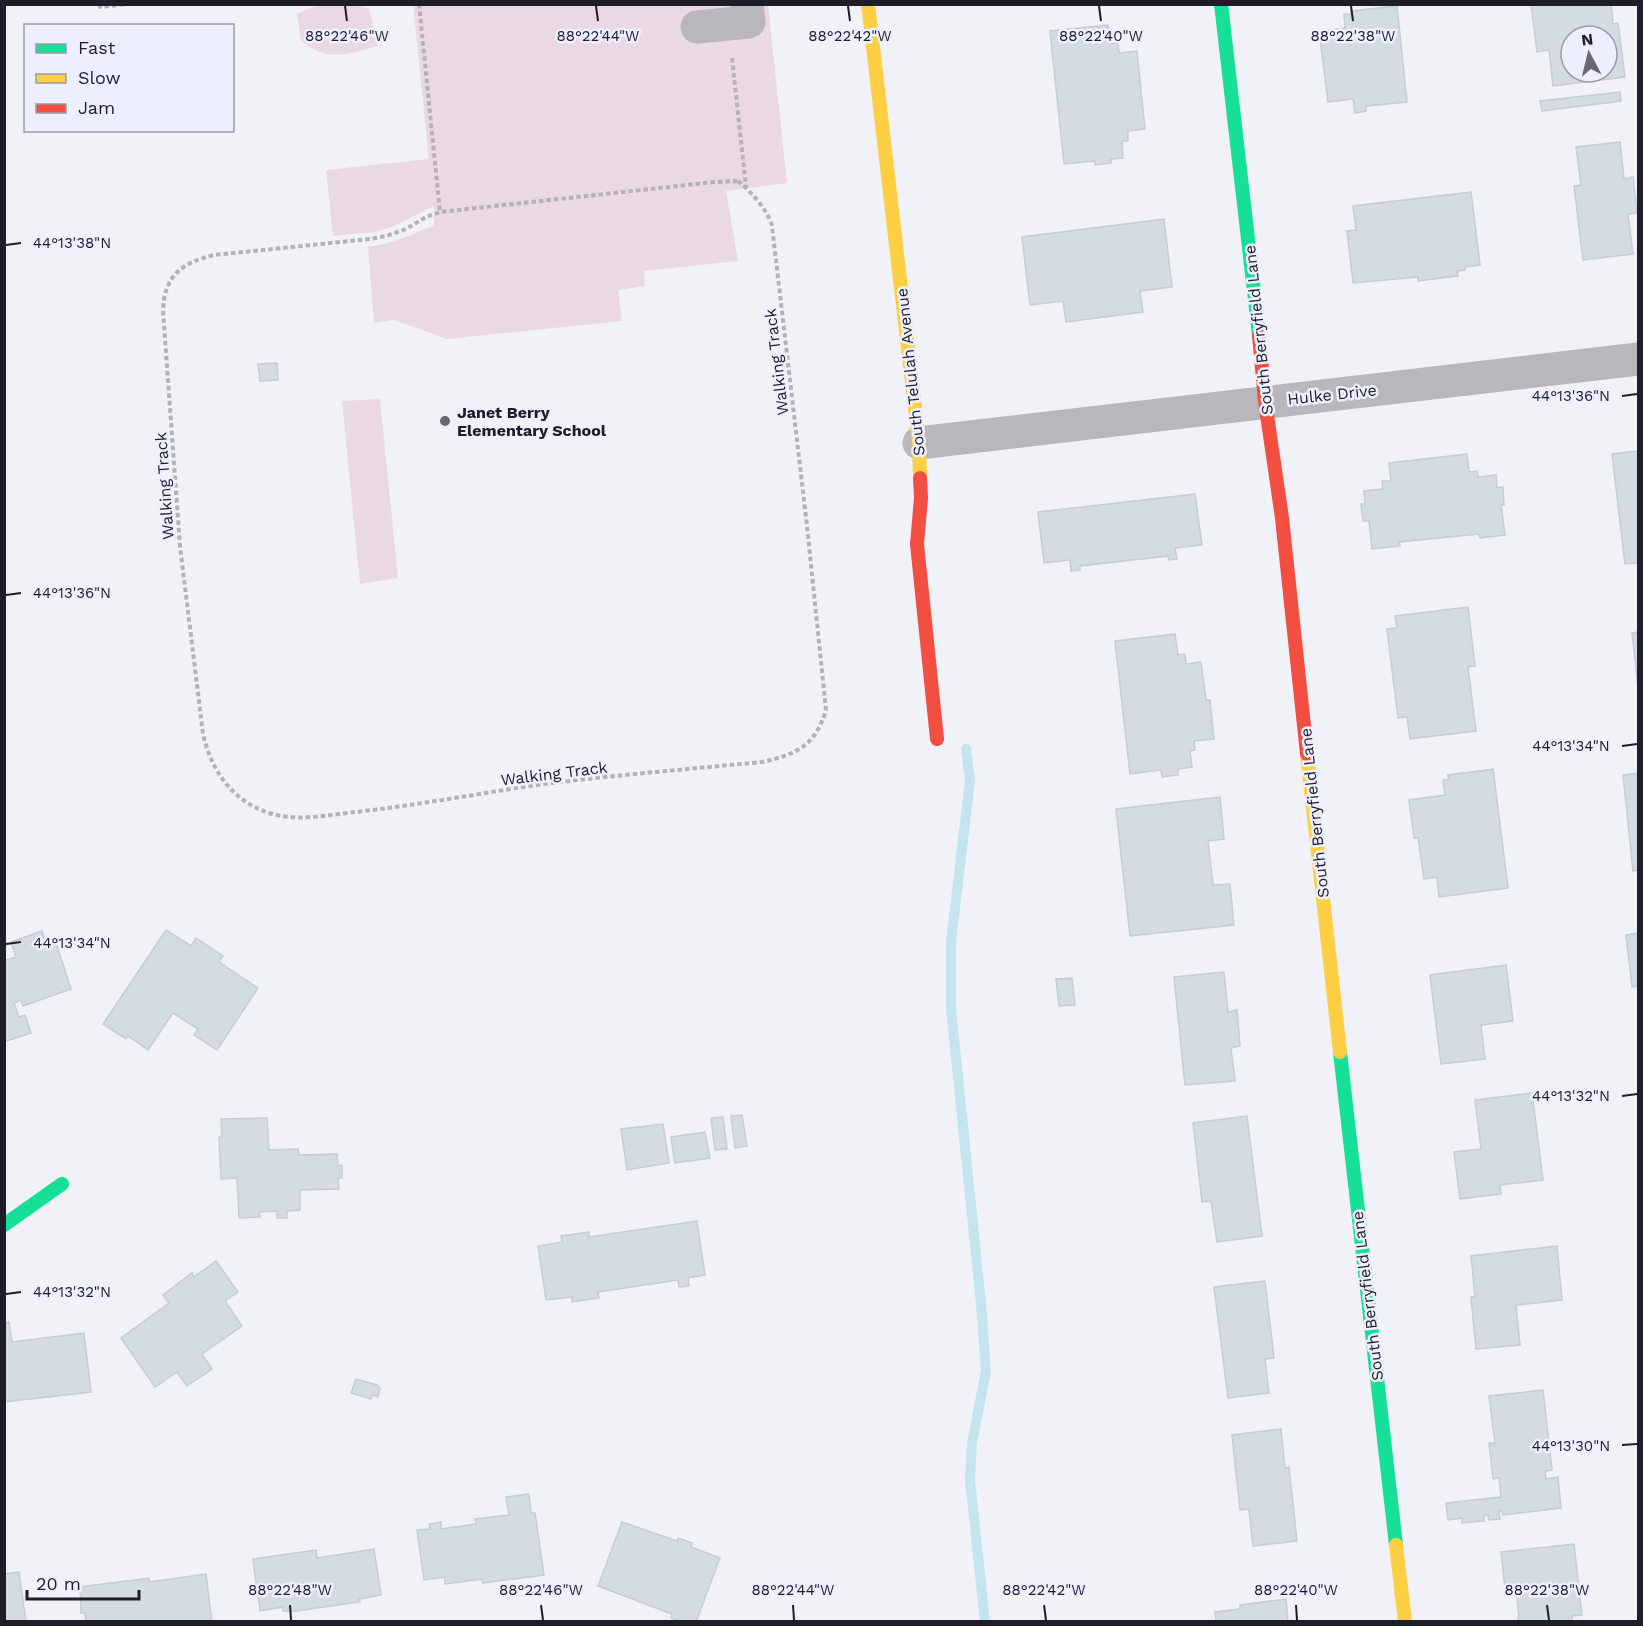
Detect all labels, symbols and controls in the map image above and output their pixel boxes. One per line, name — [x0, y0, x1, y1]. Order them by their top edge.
legend — [24, 24, 234, 132]
north arrow — [1559, 24, 1619, 84]
text: 88°22'46"W — [305, 27, 389, 45]
text: 88°22'44"W — [556, 27, 640, 45]
text: 88°22'42"W — [808, 27, 892, 45]
text: 88°22'40"W — [1059, 27, 1143, 45]
text: 88°22'38"W — [1311, 27, 1395, 45]
text: N — [1580, 29, 1594, 50]
text: Fast — [78, 37, 116, 58]
text: Slow — [78, 67, 121, 88]
text: Jam — [78, 97, 115, 118]
text: 44°13'38"N — [33, 234, 111, 252]
street label: South Berryfield Lane — [1240, 244, 1277, 416]
street label: South Telulah Avenue — [892, 287, 929, 457]
street label: Walking Track — [761, 307, 792, 416]
street label: Hulke Drive — [1286, 380, 1378, 409]
text: 44°13'36"N — [1532, 387, 1610, 405]
place label: Janet Berry Elementary School — [457, 403, 607, 440]
marker: Janet Berry Elementary School — [438, 414, 452, 428]
street label: Walking Track — [151, 432, 178, 540]
text: 44°13'36"N — [33, 584, 111, 602]
street label: South Berryfield Lane — [1296, 727, 1333, 899]
text: 44°13'34"N — [1532, 737, 1610, 755]
street label: Walking Track — [500, 758, 609, 789]
text: 44°13'34"N — [33, 934, 111, 952]
text: 44°13'32"N — [1532, 1087, 1610, 1105]
street label: South Berryfield Lane — [1348, 1210, 1387, 1382]
text: 44°13'32"N — [33, 1283, 111, 1301]
text: 44°13'30"N — [1532, 1437, 1610, 1455]
scale bar — [27, 1563, 140, 1601]
text: 20 m — [36, 1573, 81, 1594]
text: 88°22'48"W — [248, 1581, 332, 1599]
text: 88°22'46"W — [499, 1581, 583, 1599]
text: 88°22'44"W — [751, 1581, 835, 1599]
text: 88°22'42"W — [1002, 1581, 1086, 1599]
text: 88°22'40"W — [1254, 1581, 1338, 1599]
text: 88°22'38"W — [1505, 1581, 1589, 1599]

